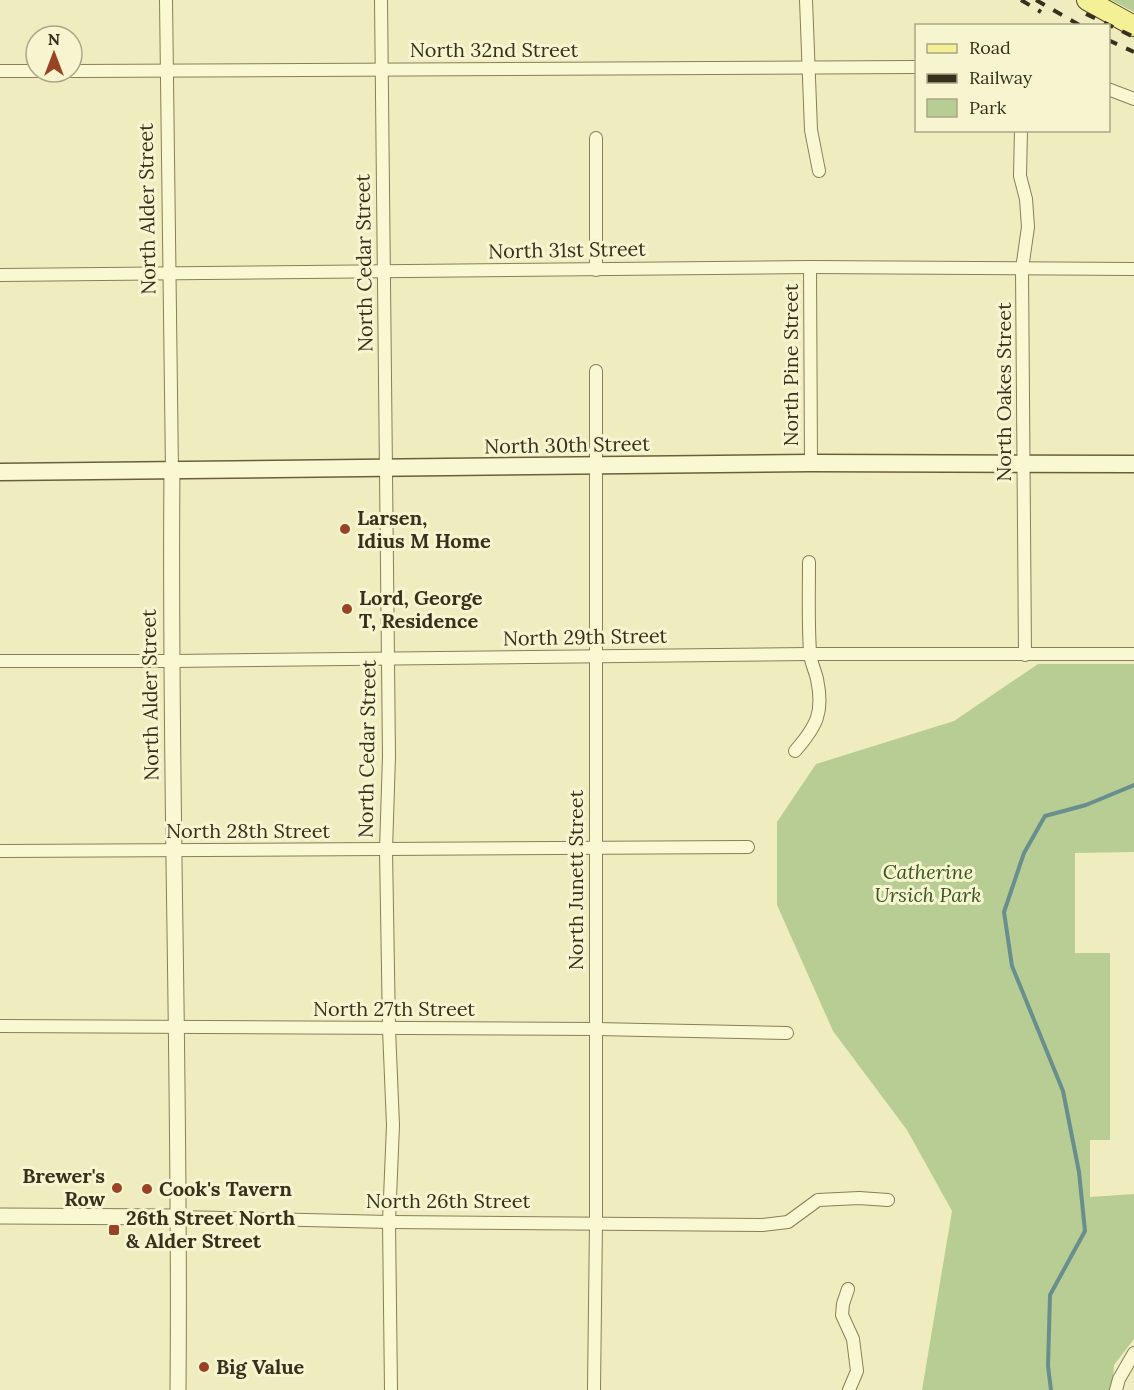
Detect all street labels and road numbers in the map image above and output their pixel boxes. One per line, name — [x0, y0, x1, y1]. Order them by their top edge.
street label: North 32nd Street — [410, 37, 578, 62]
street label: North Alder Street — [132, 123, 160, 295]
street label: North Cedar Street — [349, 173, 378, 352]
street label: North 31st Street — [488, 236, 646, 263]
street label: North Pine Street — [778, 283, 803, 447]
street label: North Oakes Street — [991, 302, 1016, 482]
street label: North 30th Street — [484, 431, 650, 458]
street label: North Alder Street — [135, 609, 163, 781]
street label: North 29th Street — [503, 623, 668, 650]
street label: North Cedar Street — [352, 659, 381, 838]
street label: North Junett Street — [563, 790, 588, 970]
street label: North 28th Street — [166, 818, 330, 843]
street label: North 27th Street — [313, 996, 475, 1021]
street label: North 26th Street — [366, 1188, 531, 1213]

